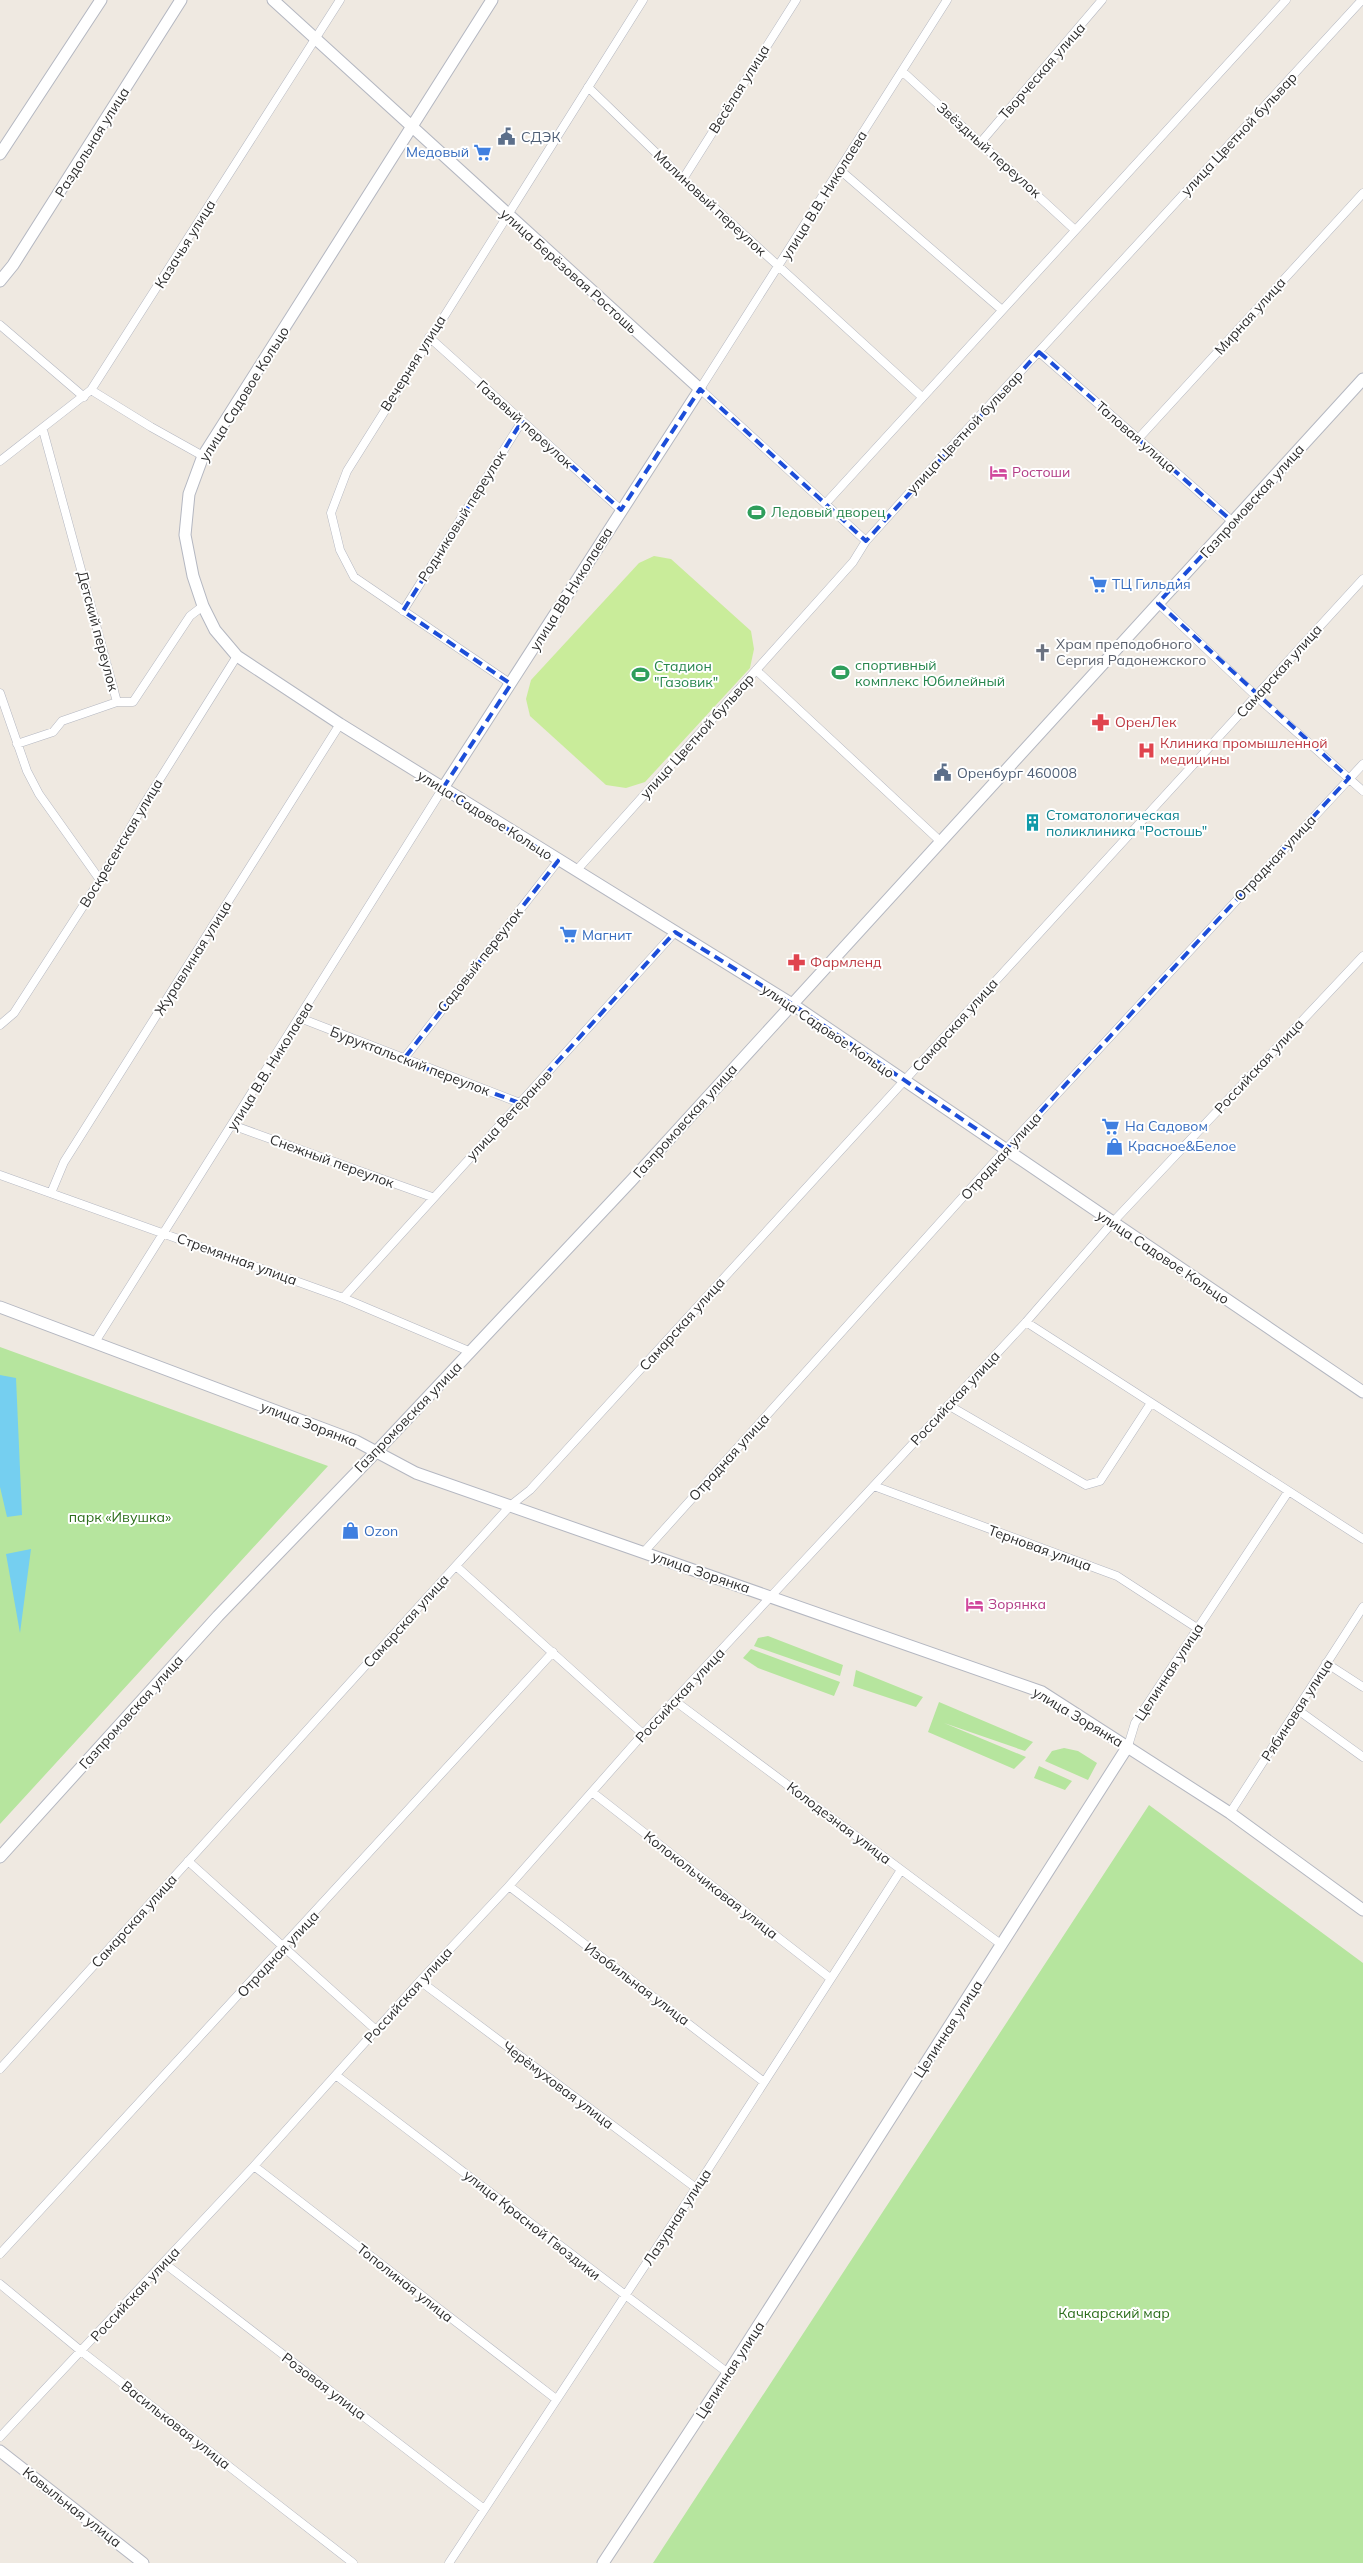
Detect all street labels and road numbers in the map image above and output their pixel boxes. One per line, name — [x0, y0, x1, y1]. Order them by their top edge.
street label: Творческая улица — [995, 19, 1089, 123]
street label: Весёлая улица — [705, 41, 773, 137]
street label: улица Цветной бульвар — [1177, 69, 1301, 199]
street label: Раздольная улица — [51, 84, 133, 200]
street label: Звёздный переулок — [933, 98, 1045, 202]
street label: улица В.В. Николаева — [777, 127, 871, 263]
street label: Малиновый переулок — [650, 146, 770, 260]
street label: Казачья улица — [151, 196, 219, 292]
street label: улица Берёзовая Ростошь — [497, 205, 642, 338]
street label: Мирная улица — [1211, 274, 1289, 358]
street label: Вечерняя улица — [376, 312, 450, 414]
street label: улица Садовое Кольцо — [195, 323, 293, 465]
street label: улица Цветной бульвар — [903, 367, 1027, 497]
street label: Газовый переулок — [473, 376, 577, 472]
street label: Таловая улица — [1092, 397, 1180, 477]
street label: Газпромовская улица — [1196, 440, 1308, 562]
street label: Родниковый переулок — [414, 447, 510, 585]
street label: улица ВВ Николаева — [526, 524, 616, 654]
street label: Детский переулок — [73, 569, 123, 693]
street label: Самарская улица — [1232, 620, 1326, 722]
street label: улица Цветной бульвар — [636, 670, 758, 802]
street label: улица Садовое Кольцо — [414, 766, 556, 864]
street label: Воскресенская улица — [75, 775, 167, 911]
street label: Отрадная улица — [1230, 811, 1320, 905]
street label: Журавлиная улица — [150, 897, 236, 1019]
street label: Садовый переулок — [433, 904, 527, 1016]
street label: Самарская улица — [908, 974, 1002, 1076]
street label: улица Садовое Кольцо — [758, 980, 898, 1082]
street label: улица В.В. Николаева — [223, 998, 317, 1134]
street label: Российская улица — [1210, 1015, 1308, 1117]
street label: Буруктальский переулок — [328, 1022, 493, 1100]
street label: Газпромовская улица — [629, 1060, 741, 1182]
street label: улица Ветеранов — [462, 1066, 556, 1164]
street label: Отрадная улица — [957, 1108, 1045, 1204]
street label: Снежный переулок — [267, 1130, 397, 1192]
street label: улица Садовое Кольцо — [1093, 1206, 1233, 1308]
street label: Стремянная улица — [174, 1229, 300, 1289]
street label: Самарская улица — [635, 1273, 729, 1375]
street label: Российская улица — [906, 1347, 1004, 1449]
street label: Газпромовская улица — [350, 1358, 466, 1476]
street label: улица Зорянка — [258, 1397, 360, 1451]
street label: Отрадная улица — [685, 1409, 773, 1505]
street label: Терновая улица — [986, 1521, 1094, 1575]
street label: улица Зорянка — [650, 1547, 752, 1597]
street label: Самарская улица — [359, 1570, 453, 1672]
street label: Целинная улица — [1131, 1620, 1207, 1724]
street label: Российская улица — [631, 1644, 729, 1746]
street label: Газпромовская улица — [75, 1651, 187, 1773]
street label: Рябиновая улица — [1257, 1655, 1337, 1765]
street label: улица Зорянка — [1029, 1683, 1127, 1751]
street label: Колодезная улица — [783, 1778, 895, 1868]
street label: Колокольчиковая улица — [640, 1827, 782, 1943]
street label: Самарская улица — [87, 1870, 181, 1972]
street label: Отрадная улица — [233, 1907, 323, 2001]
street label: Изобильная улица — [581, 1939, 693, 2029]
street label: Российская улица — [360, 1943, 456, 2047]
street label: Целинная улица — [910, 1977, 986, 2081]
street label: Черёмуховая улица — [499, 2037, 617, 2133]
street label: Лазурная улица — [639, 2165, 715, 2269]
street label: улица Красной Гвоздики — [460, 2166, 604, 2284]
street label: Тополиная улица — [353, 2240, 457, 2326]
street label: Российская улица — [86, 2243, 184, 2345]
street label: Целинная улица — [692, 2318, 768, 2422]
street label: Розовая улица — [278, 2348, 370, 2424]
street label: Васильковая улица — [118, 2377, 234, 2473]
street label: Ковыльная улица — [19, 2463, 125, 2551]

